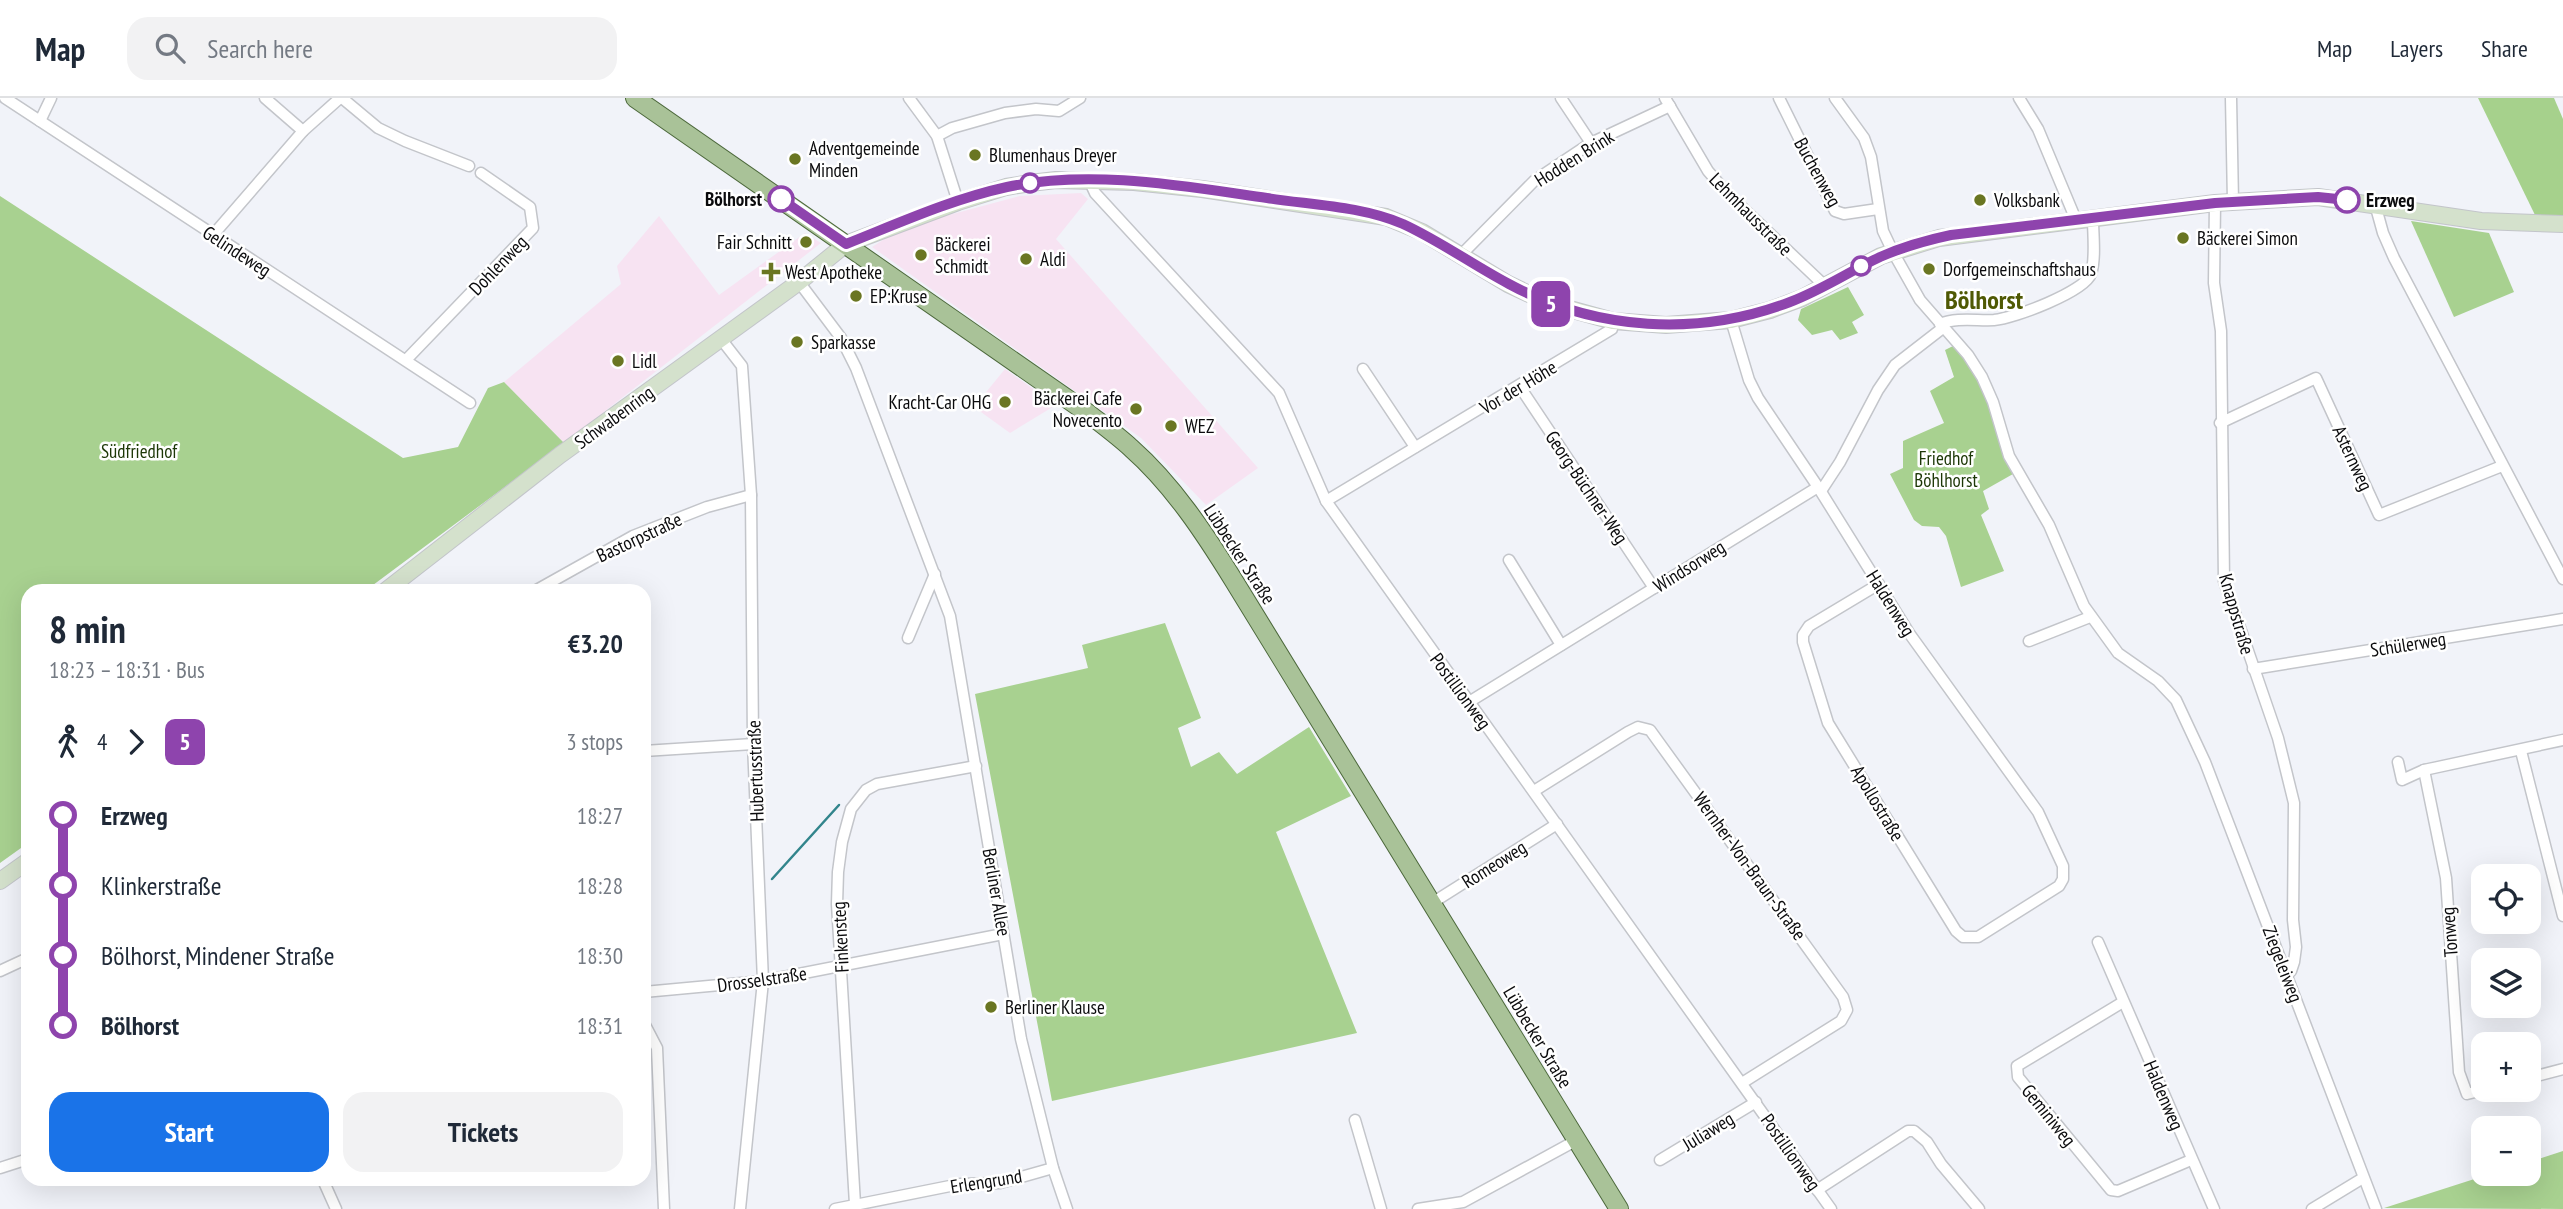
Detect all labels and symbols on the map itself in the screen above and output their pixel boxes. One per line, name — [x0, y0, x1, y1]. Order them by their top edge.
street label: Hodden Brink — [1530, 124, 1619, 192]
street label: Buchenweg — [1789, 133, 1847, 211]
place label: Adventgemeinde Minden — [809, 136, 920, 182]
place label: Blumenhaus Dreyer — [989, 143, 1118, 167]
marker: Blumenhaus Dreyer — [967, 147, 983, 163]
marker: Adventgemeinde Minden — [787, 151, 803, 167]
street label: Lehmhausstraße — [1704, 167, 1798, 261]
unlabelled marker — [1020, 173, 1040, 193]
marker: Bölhorst — [768, 186, 794, 212]
place label: Bölhorst — [705, 187, 762, 211]
marker: Erzweg — [2334, 187, 2360, 213]
place label: Volksbank — [1993, 188, 2060, 212]
place label: Erzweg — [2366, 188, 2415, 212]
marker: Volksbank — [1972, 192, 1988, 208]
street label: Gelindeweg — [198, 220, 276, 282]
place label: Bäckerei Simon — [2197, 226, 2298, 250]
street label: Dohlenweg — [464, 230, 532, 300]
place label: Fair Schnitt — [717, 230, 793, 254]
marker: Bäckerei Simon — [2175, 230, 2191, 246]
place label: Bäckerei Schmidt — [935, 232, 991, 278]
marker: Fair Schnitt — [798, 234, 814, 250]
marker: Bäckerei Schmidt — [913, 247, 929, 263]
place label: Aldi — [1040, 247, 1066, 271]
marker: Aldi — [1018, 251, 1034, 267]
unlabelled marker — [1851, 256, 1871, 276]
place label: Dorfgemeinschaftshaus — [1943, 257, 2096, 281]
place label: West Apotheke — [785, 260, 882, 284]
marker: Dorfgemeinschaftshaus — [1921, 261, 1937, 277]
marker: West Apotheke — [763, 264, 779, 280]
line badge: 5 — [1528, 281, 1574, 327]
district label: Bölhorst — [1945, 283, 2024, 316]
place label: EP:Kruse — [870, 284, 927, 308]
marker: EP:Kruse — [848, 288, 864, 304]
place label: Sparkasse — [811, 330, 876, 354]
marker: Sparkasse — [789, 334, 805, 350]
place label: Lidl — [632, 349, 657, 373]
marker: Lidl — [610, 353, 626, 369]
street label: Vor der Höhe — [1474, 355, 1561, 420]
street label: Schwabenring — [570, 380, 658, 454]
place label: Bäckerei Cafe Novecento — [1034, 386, 1122, 432]
place label: Kracht-Car OHG — [889, 390, 991, 414]
marker: Kracht-Car OHG — [997, 394, 1013, 410]
marker: Bäckerei Cafe Novecento — [1128, 401, 1144, 417]
place label: WEZ — [1185, 414, 1214, 438]
marker: WEZ — [1163, 418, 1179, 434]
street label: Asternweg — [2328, 422, 2378, 494]
street label: Georg-Büchner-Weg — [1540, 426, 1634, 548]
park label: Südfriedhof — [101, 439, 178, 463]
park label: Friedhof Böhlhorst — [1914, 446, 1978, 492]
street label: Lübbecker Straße — [1199, 499, 1281, 609]
street label: Bastorpstraße — [593, 507, 686, 567]
street label: Windsorweg — [1649, 535, 1729, 597]
street label: Haldenweg — [1861, 565, 1921, 641]
street label: Knappstraße — [2214, 571, 2260, 657]
street label: Schülerweg — [2369, 626, 2447, 662]
street label: Postillionweg — [1425, 648, 1497, 734]
street label: Hubertusstraße — [741, 720, 769, 822]
street label: Apollostraße — [1846, 761, 1910, 845]
street label: Wernher-Von-Braun-Straße — [1688, 787, 1812, 945]
street label: Romeoweg — [1457, 835, 1531, 893]
street label: Berliner Allee — [977, 846, 1017, 938]
street label: Finkensteg — [826, 901, 854, 973]
street label: Tonweg — [2435, 906, 2463, 958]
street label: Ziegeleiweg — [2258, 923, 2308, 1005]
street label: Drosselstraße — [716, 961, 808, 997]
street label: Lübbecker Straße — [1498, 982, 1578, 1092]
place label: Berliner Klause — [1005, 995, 1105, 1019]
marker: Berliner Klause — [983, 999, 999, 1015]
street label: Haldenweg — [2139, 1056, 2189, 1134]
street label: Geminiweg — [2017, 1079, 2081, 1151]
street label: Juliaweg — [1677, 1106, 1738, 1156]
street label: Postillionweg — [1756, 1109, 1826, 1195]
street label: Erlengrund — [948, 1164, 1024, 1198]

